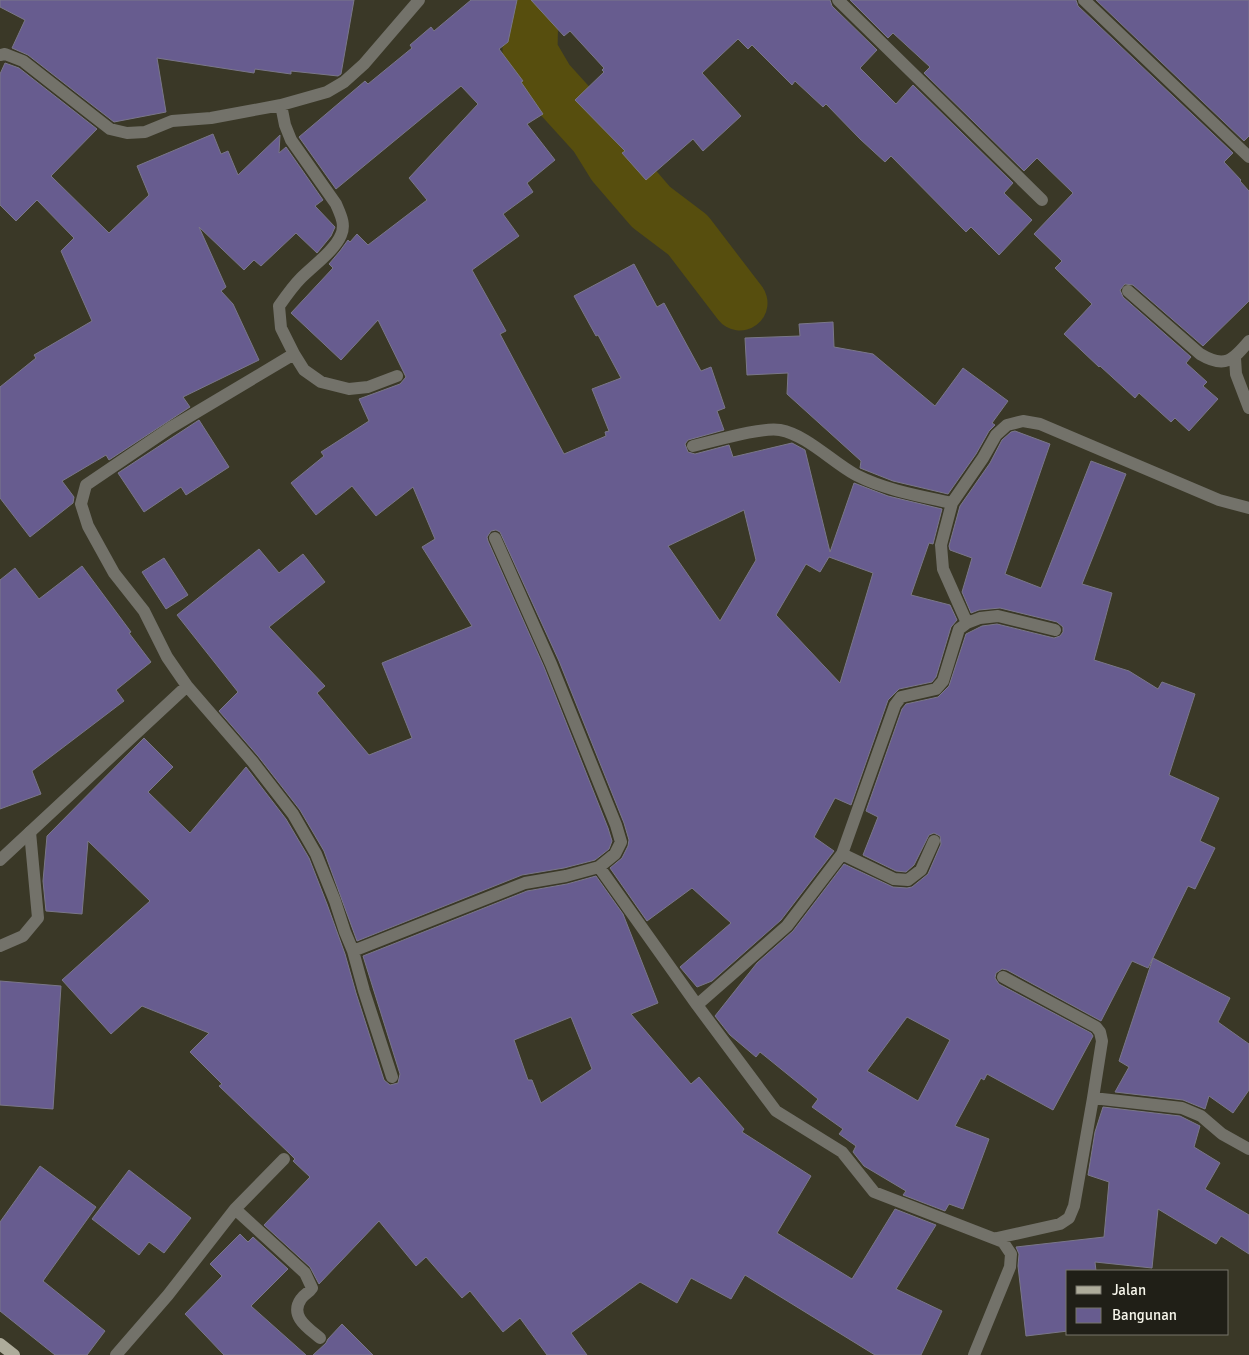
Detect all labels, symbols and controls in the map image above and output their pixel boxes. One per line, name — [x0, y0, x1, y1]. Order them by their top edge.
legend — [1066, 1270, 1229, 1335]
text: Jalan — [1112, 1281, 1146, 1299]
text: Bangunan — [1112, 1306, 1177, 1324]

